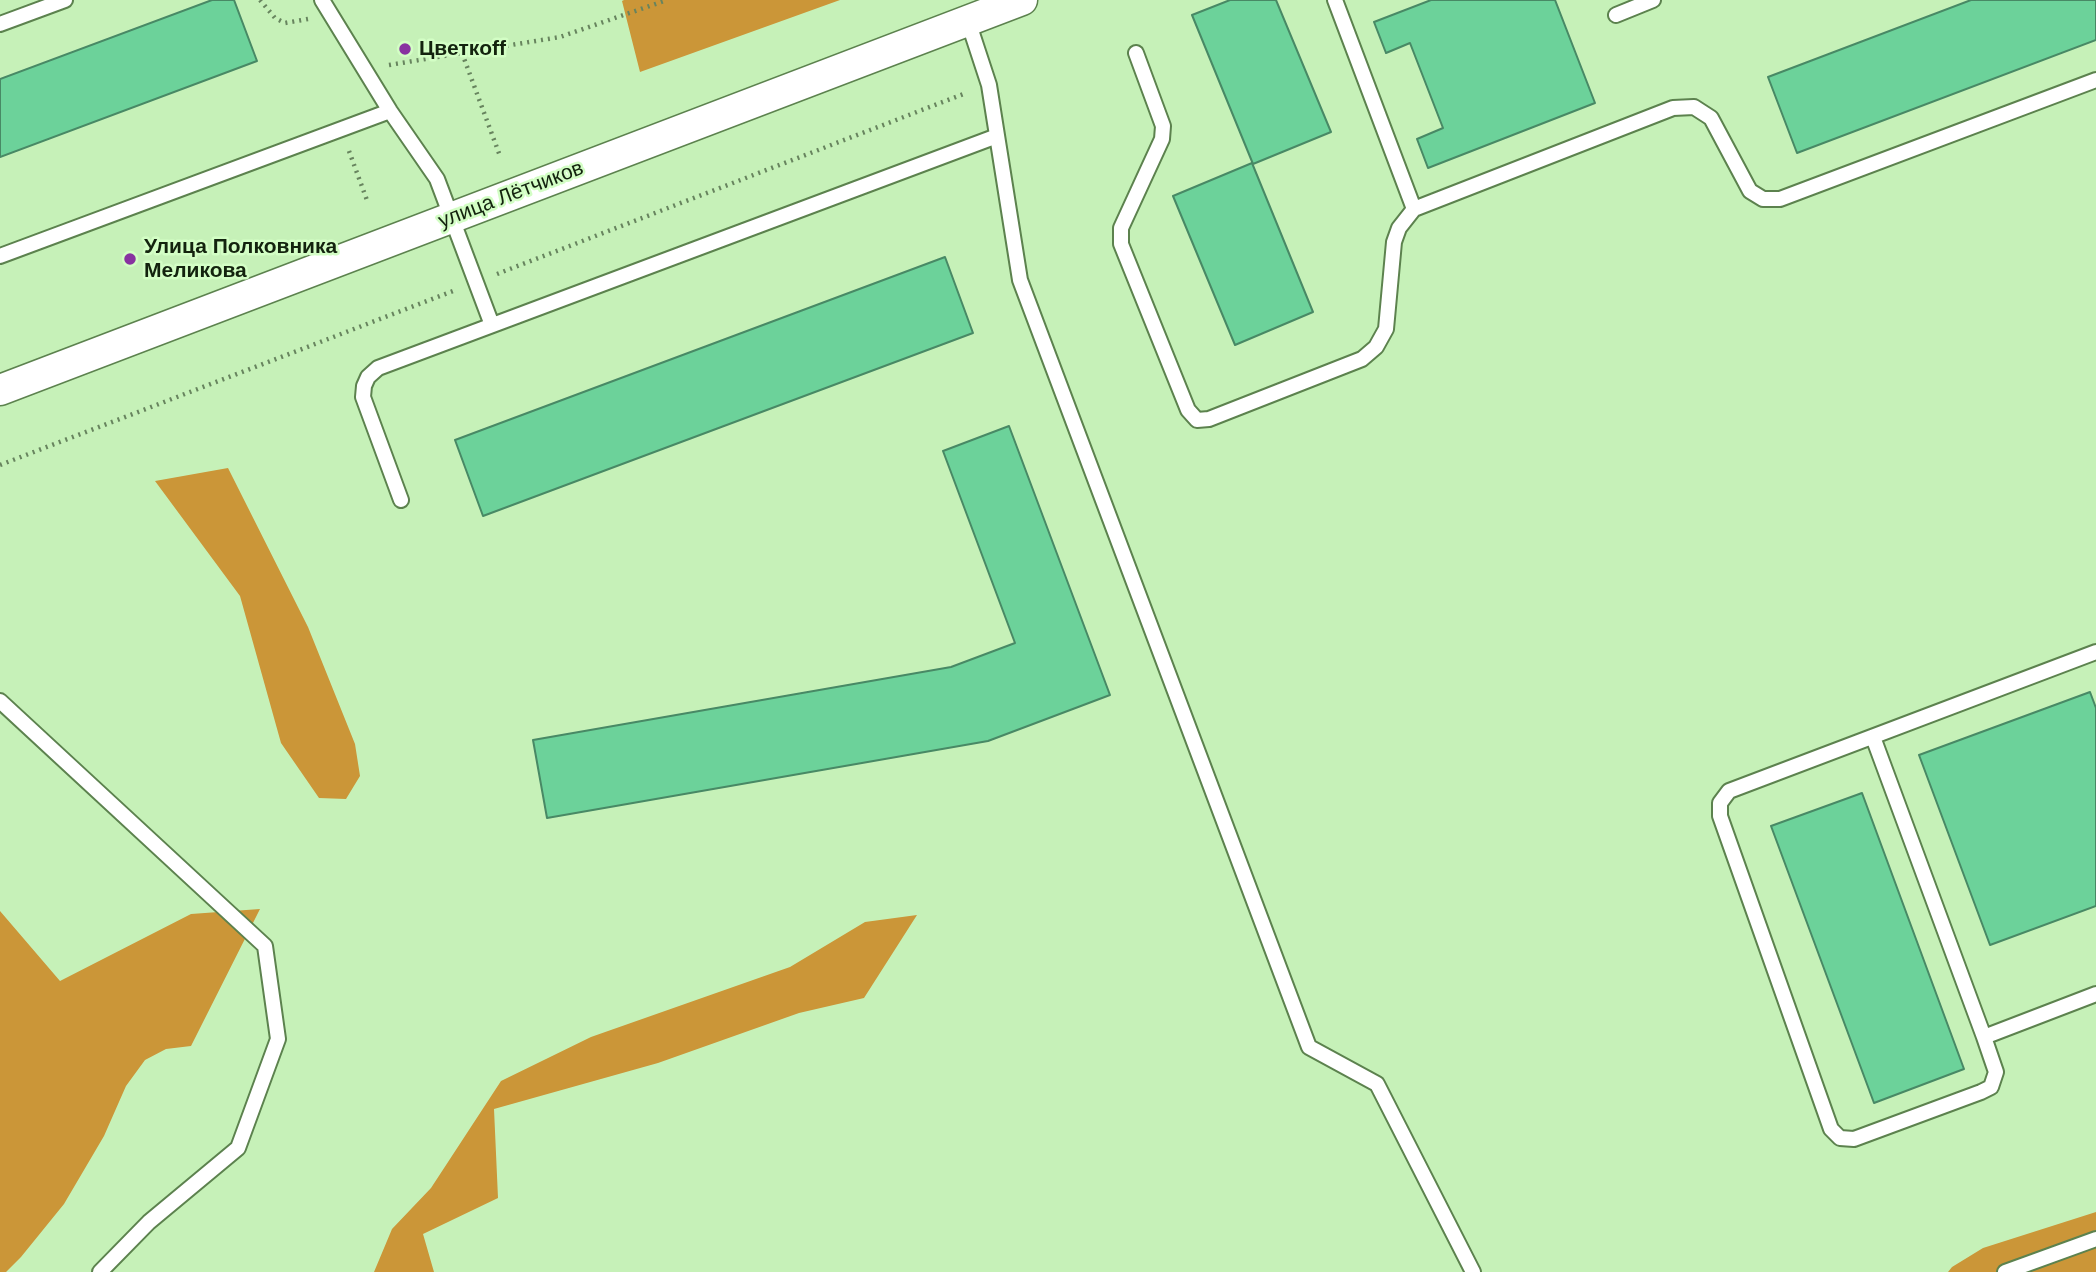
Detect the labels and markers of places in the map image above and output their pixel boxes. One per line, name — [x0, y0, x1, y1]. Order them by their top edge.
place label: Цветкoff — [419, 36, 506, 62]
marker: Цветкoff — [397, 41, 413, 57]
place label: Улица Полковника Меликова — [144, 234, 337, 284]
marker: Улица Полковника Меликова — [122, 251, 138, 267]

